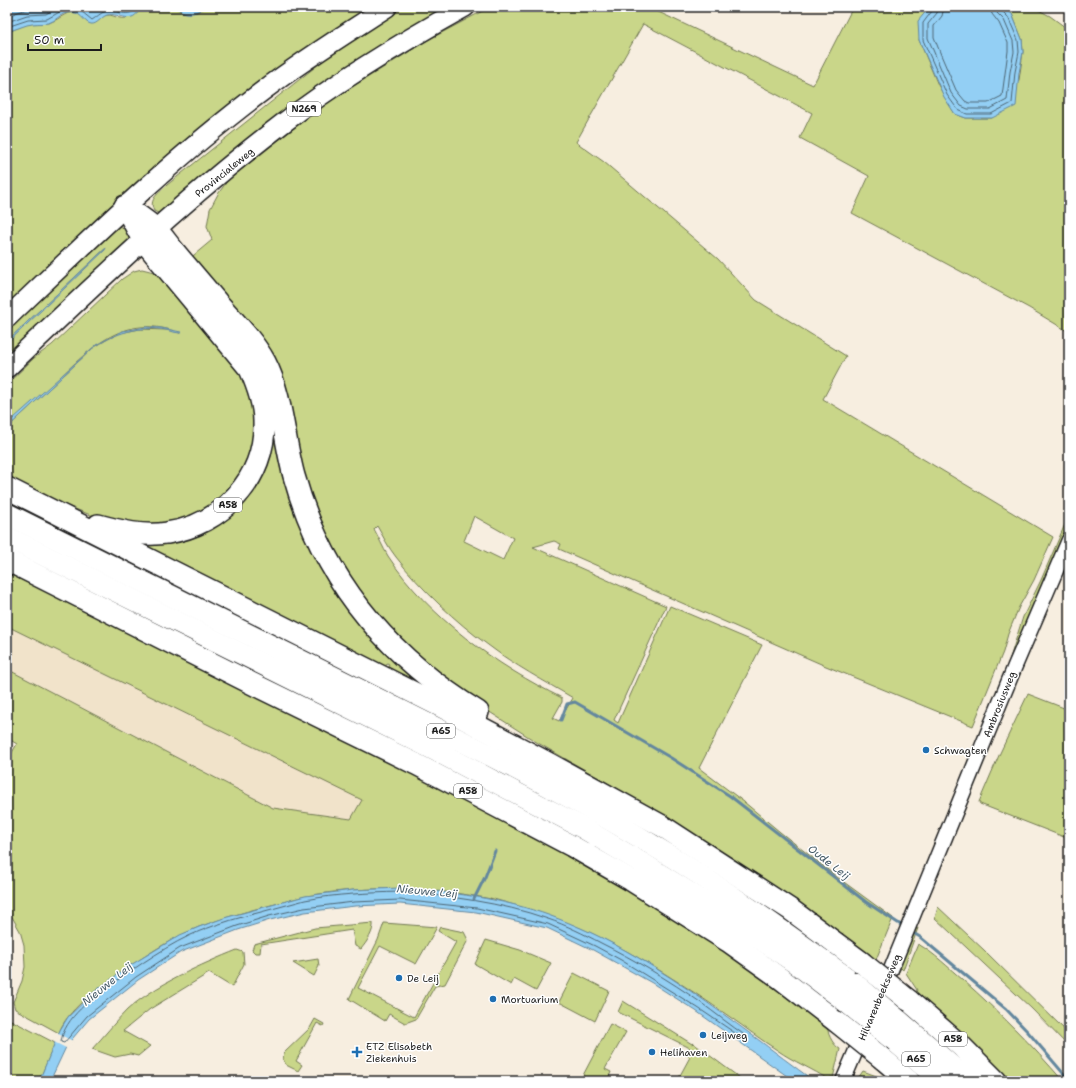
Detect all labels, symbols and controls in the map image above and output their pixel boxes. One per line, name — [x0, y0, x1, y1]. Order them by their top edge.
scale bar — [28, 26, 101, 52]
text: 50 m — [34, 32, 64, 48]
road number: N269 — [287, 102, 321, 116]
street label: Provincialeweg — [192, 145, 256, 200]
road number: A58 — [214, 498, 242, 512]
street label: Ambrosiusweg — [980, 669, 1019, 739]
road number: A65 — [427, 724, 455, 738]
place label: Schwagten — [934, 744, 987, 757]
marker: Schwagten — [921, 745, 931, 755]
road number: A58 — [454, 784, 482, 798]
water label: Oude Leij — [805, 841, 853, 884]
water label: Nieuwe Leij — [396, 881, 458, 902]
street label: Hilvarenbeekseweg — [855, 952, 904, 1043]
water label: Nieuwe Leij — [79, 959, 136, 1009]
place label: De Leij — [407, 972, 439, 985]
marker: De Leij — [394, 973, 404, 983]
place label: Mortuarium — [501, 993, 559, 1006]
marker: Mortuarium — [488, 994, 498, 1004]
place label: Leijweg — [711, 1029, 747, 1042]
marker: Leijweg — [698, 1030, 708, 1040]
road number: A58 — [939, 1032, 967, 1046]
place label: ETZ Elisabeth Ziekenhuis — [366, 1040, 432, 1065]
marker: ETZ Elisabeth Ziekenhuis — [351, 1046, 363, 1058]
place label: Helihaven — [660, 1046, 707, 1059]
marker: Helihaven — [647, 1047, 657, 1057]
road number: A65 — [902, 1052, 930, 1066]

